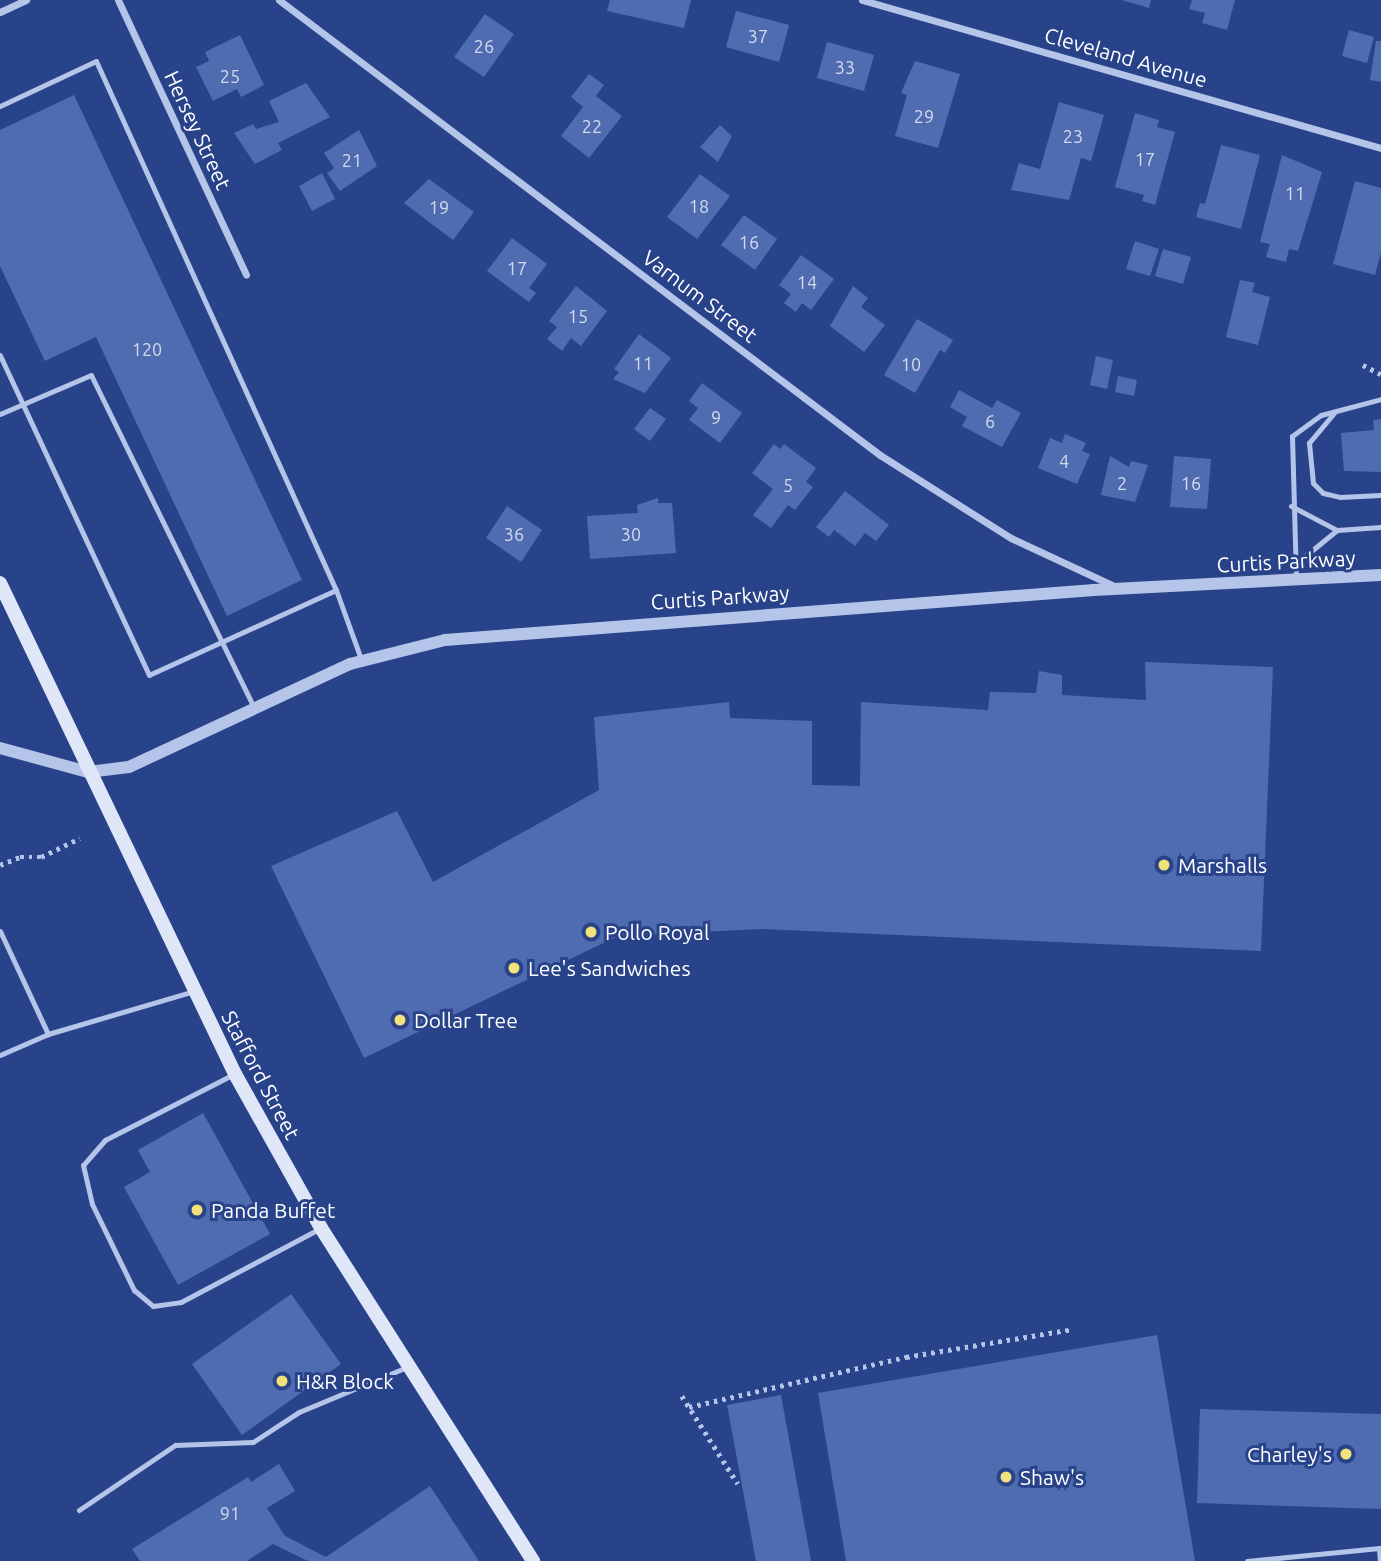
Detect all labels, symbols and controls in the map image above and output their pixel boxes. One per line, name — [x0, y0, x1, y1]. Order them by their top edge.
street label: Cleveland Avenue — [1042, 22, 1210, 92]
house number: 37 — [748, 25, 768, 47]
house number: 26 — [474, 35, 494, 57]
house number: 33 — [835, 56, 855, 78]
house number: 25 — [220, 65, 240, 87]
street label: Hersey Street — [159, 66, 237, 194]
house number: 29 — [914, 105, 934, 127]
house number: 22 — [582, 115, 602, 137]
house number: 23 — [1063, 125, 1083, 147]
house number: 17 — [1135, 148, 1155, 170]
house number: 21 — [342, 149, 362, 171]
house number: 11 — [1285, 182, 1305, 204]
house number: 18 — [689, 195, 709, 217]
house number: 19 — [429, 196, 449, 218]
house number: 16 — [739, 231, 759, 253]
street label: Varnum Street — [638, 245, 762, 347]
house number: 17 — [507, 257, 527, 279]
house number: 14 — [797, 271, 817, 293]
house number: 15 — [568, 305, 588, 327]
house number: 120 — [132, 338, 162, 360]
house number: 11 — [633, 352, 653, 374]
house number: 10 — [901, 353, 921, 375]
house number: 9 — [711, 406, 721, 428]
house number: 6 — [985, 410, 995, 432]
house number: 4 — [1059, 450, 1069, 472]
house number: 2 — [1117, 472, 1127, 494]
house number: 16 — [1181, 472, 1201, 494]
house number: 5 — [783, 474, 793, 496]
house number: 36 — [504, 523, 524, 545]
house number: 30 — [621, 523, 641, 545]
street label: Curtis Parkway — [1216, 545, 1356, 577]
street label: Curtis Parkway — [650, 580, 790, 614]
place label: Marshalls — [1178, 852, 1267, 878]
marker: Marshalls — [1156, 857, 1172, 873]
place label: Pollo Royal — [605, 919, 709, 945]
marker: Pollo Royal — [583, 924, 599, 940]
place label: Lee's Sandwiches — [528, 955, 691, 981]
marker: Lee's Sandwiches — [506, 960, 522, 976]
street label: Stafford Street — [217, 1006, 305, 1144]
place label: Dollar Tree — [414, 1007, 518, 1033]
marker: Dollar Tree — [392, 1012, 408, 1028]
place label: Panda Buffet — [211, 1197, 335, 1223]
marker: Panda Buffet — [189, 1202, 205, 1218]
place label: H&R Block — [296, 1368, 394, 1394]
marker: H&R Block — [274, 1373, 290, 1389]
place label: Charley's — [1247, 1441, 1332, 1467]
marker: Charley's — [1338, 1446, 1354, 1462]
place label: Shaw's — [1020, 1464, 1084, 1490]
marker: Shaw's — [998, 1469, 1014, 1485]
house number: 91 — [220, 1502, 240, 1524]

